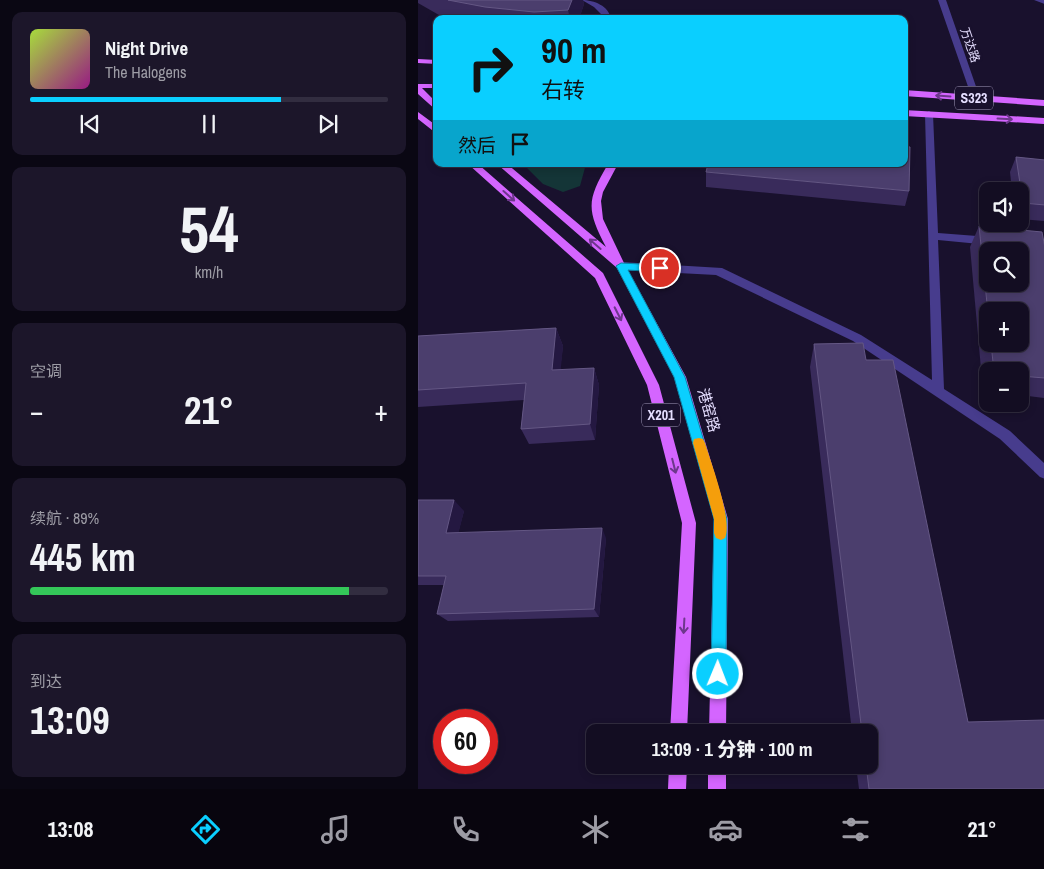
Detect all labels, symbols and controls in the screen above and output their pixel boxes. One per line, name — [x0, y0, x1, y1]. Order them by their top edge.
street label: 万达路 — [957, 25, 983, 65]
text: 90 m — [541, 27, 606, 74]
text: Night Drive — [105, 35, 188, 61]
icon: right — [458, 35, 523, 100]
text: The Halogens — [105, 61, 187, 83]
text: 右转 — [541, 75, 585, 105]
road number: S323 — [955, 86, 993, 110]
one-way arrow — [936, 91, 952, 101]
icon: previous — [76, 110, 104, 138]
icon: pause — [195, 110, 223, 138]
icon: next — [314, 110, 342, 138]
one-way arrow — [997, 114, 1013, 123]
icon: arrive — [506, 130, 534, 158]
text: 然后 — [458, 132, 496, 158]
map controls — [979, 182, 1029, 412]
button: sound — [979, 182, 1029, 232]
text: 54 — [179, 185, 239, 272]
one-way arrow — [503, 190, 516, 202]
one-way arrow — [588, 238, 601, 249]
button: search — [979, 242, 1029, 292]
pin — [639, 247, 681, 289]
icon: arrive — [646, 254, 674, 282]
text: km/h — [195, 261, 223, 283]
button: + — [979, 302, 1029, 352]
one-way arrow — [614, 306, 623, 321]
text: 空调 — [30, 360, 62, 382]
button: − — [979, 362, 1029, 412]
text: 21° — [184, 385, 234, 436]
street label: 港窑路 — [693, 385, 725, 435]
text: − — [30, 392, 43, 430]
text: + — [375, 392, 388, 430]
road number: X201 — [642, 404, 680, 426]
one-way arrow — [670, 457, 679, 473]
text: 续航 · 89% — [30, 507, 99, 529]
text: 445 km — [30, 532, 136, 583]
one-way arrow — [680, 618, 689, 634]
position arrow — [691, 647, 743, 699]
text: 到达 — [30, 670, 62, 692]
text: 13:09 — [30, 695, 110, 746]
speed limit sign: 60 — [433, 709, 498, 774]
text: 13:09 · 1 分钟 · 100 m — [651, 736, 813, 762]
icon: directions — [188, 812, 223, 847]
icon: music — [318, 812, 353, 847]
icon: phone — [448, 812, 483, 847]
icon: climate — [578, 812, 613, 847]
icon: car — [708, 812, 743, 847]
icon: filters — [838, 812, 873, 847]
text: 13:08 — [47, 814, 94, 844]
text: 21° — [968, 814, 996, 844]

